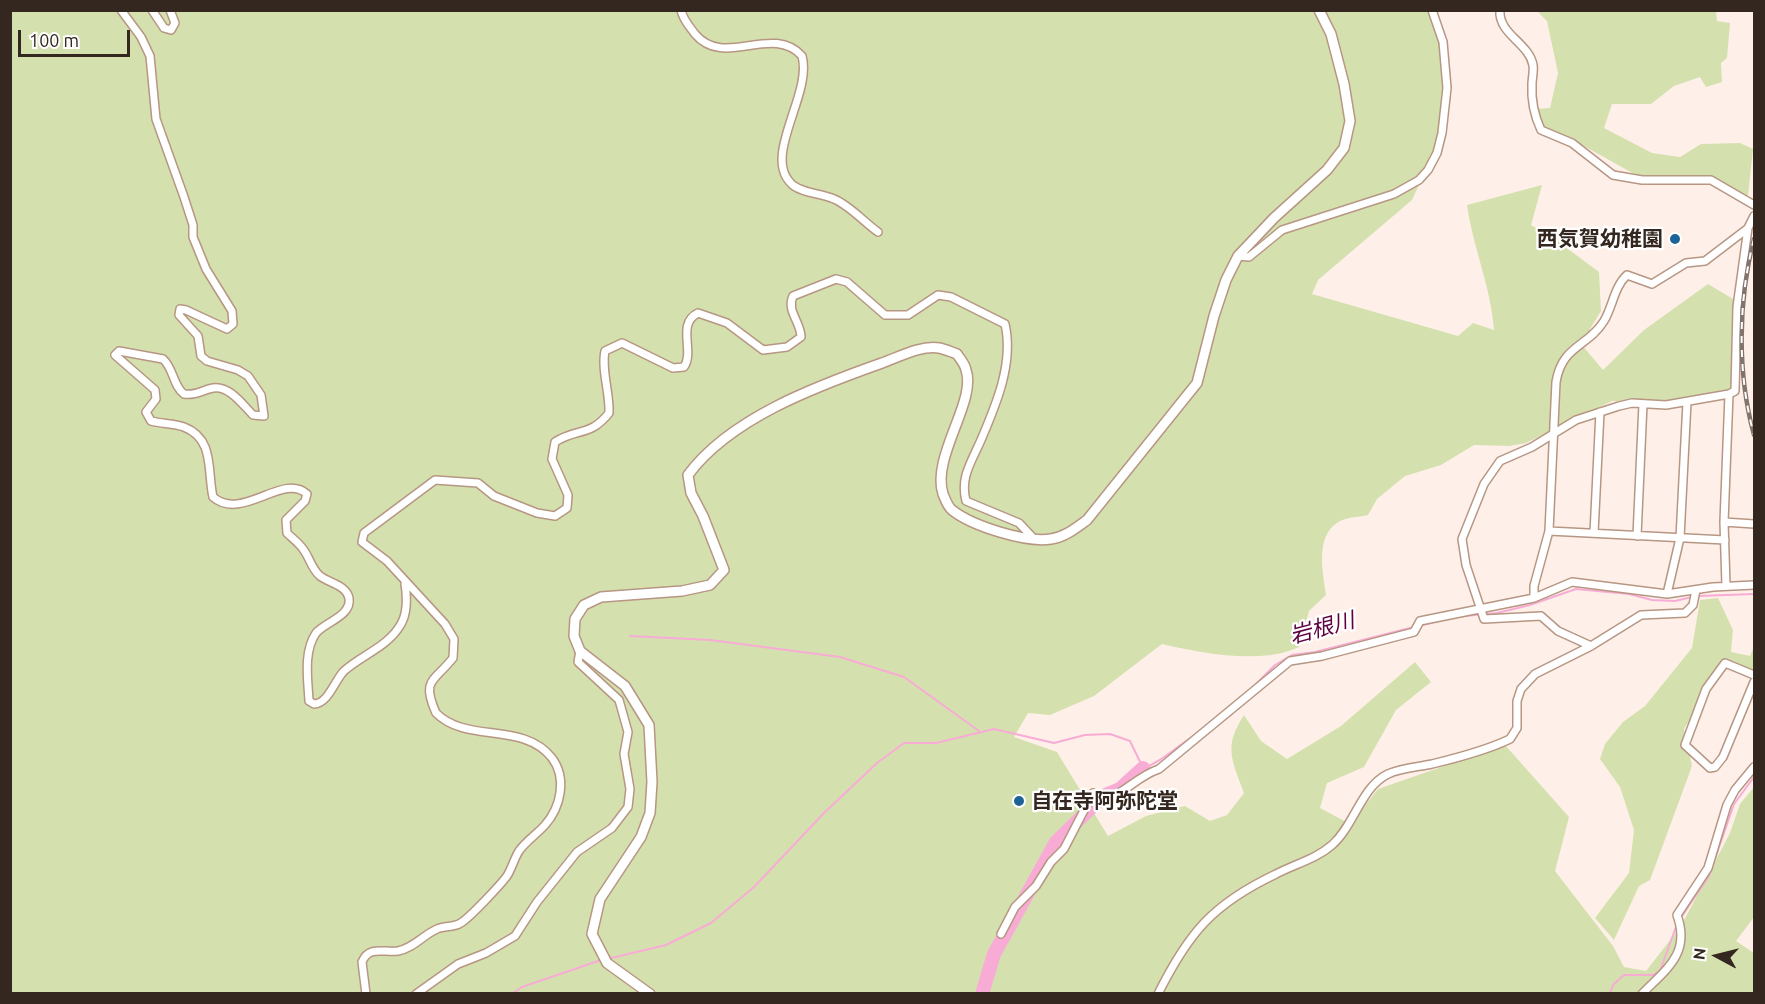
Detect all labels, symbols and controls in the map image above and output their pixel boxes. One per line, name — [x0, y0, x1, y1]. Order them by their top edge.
scale bar — [21, 18, 134, 56]
text: 100 m — [29, 30, 79, 50]
place label: 西気賀幼稚園 — [1537, 226, 1663, 252]
marker: 西気賀幼稚園 — [1668, 232, 1682, 246]
water label: 岩根川 — [1287, 607, 1357, 649]
place label: 自在寺阿弥陀堂 — [1031, 788, 1178, 814]
marker: 自在寺阿弥陀堂 — [1012, 794, 1026, 808]
north arrow — [1687, 926, 1747, 986]
text: N — [1689, 947, 1709, 961]

